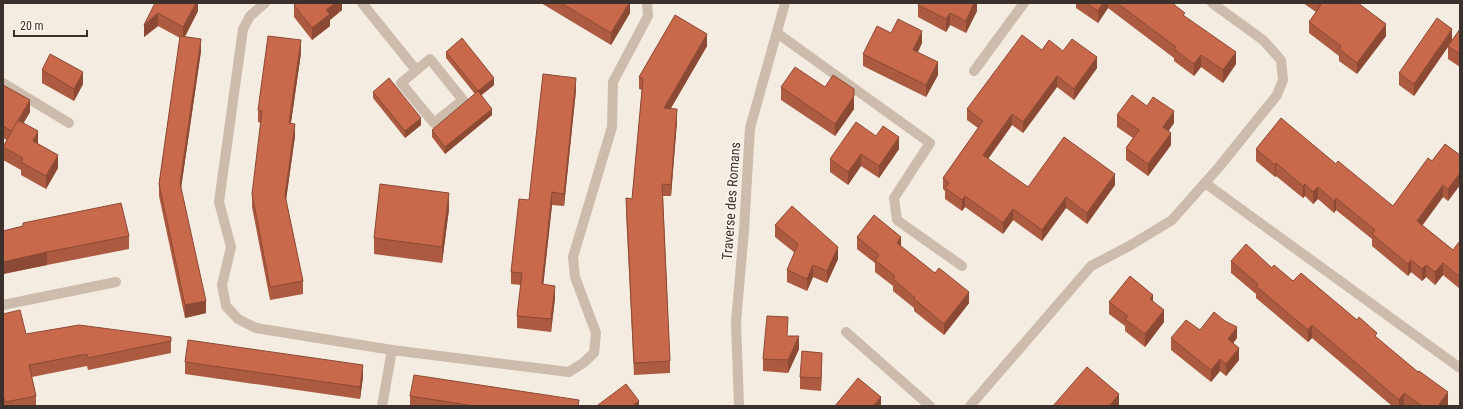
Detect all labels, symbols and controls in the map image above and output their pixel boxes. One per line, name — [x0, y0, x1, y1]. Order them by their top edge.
scale bar — [14, 12, 87, 38]
text: 20 m — [20, 19, 44, 33]
street label: Traverse des Romans — [719, 141, 743, 261]

